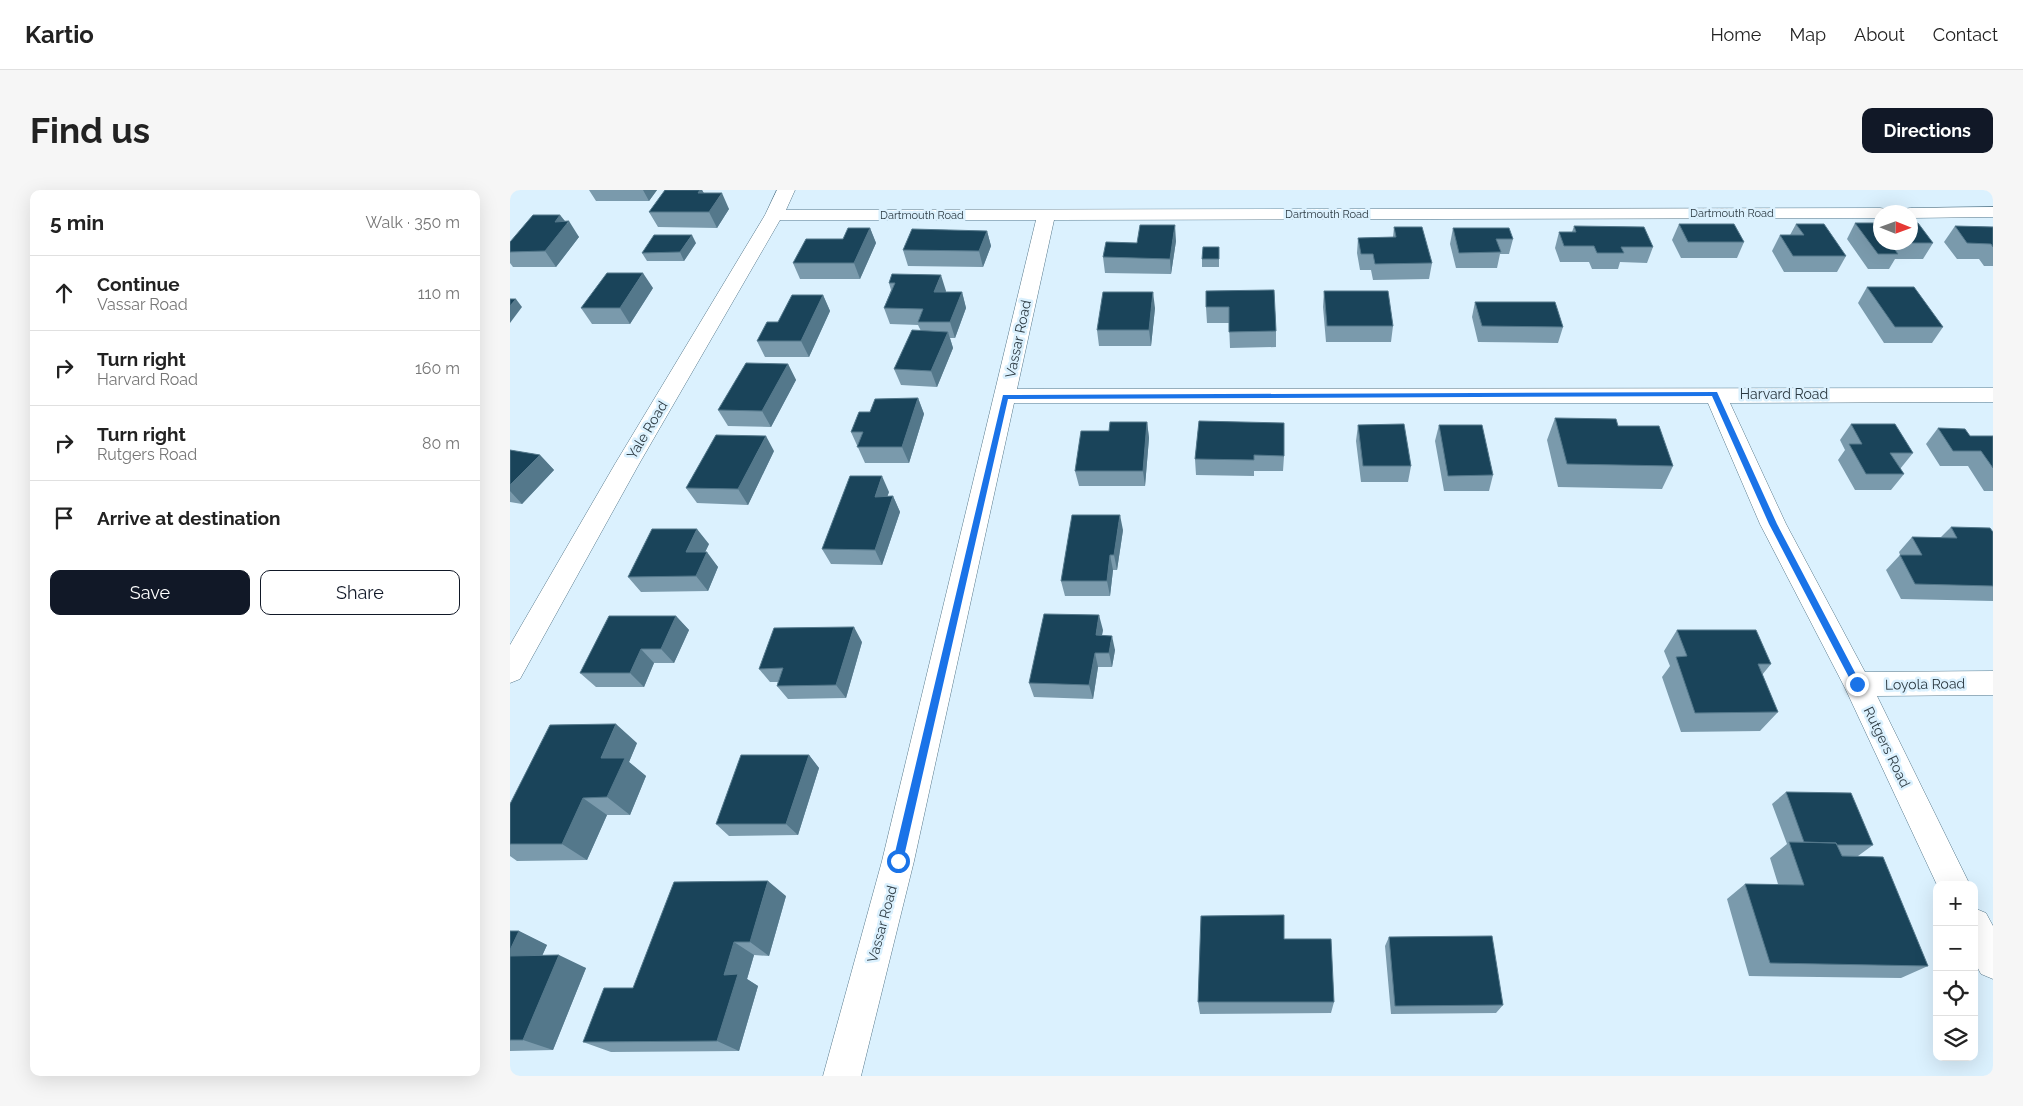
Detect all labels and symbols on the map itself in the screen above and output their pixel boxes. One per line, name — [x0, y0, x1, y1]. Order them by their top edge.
north arrow — [1873, 205, 1918, 250]
street label: Dartmouth Road — [1690, 207, 1774, 220]
street label: Dartmouth Road — [1285, 208, 1369, 221]
street label: Dartmouth Road — [880, 209, 964, 222]
street label: Vassar Road — [1002, 299, 1034, 379]
street label: Harvard Road — [1740, 386, 1828, 402]
street label: Yale Road — [623, 398, 671, 462]
route end — [1846, 673, 1869, 696]
street label: Loyola Road — [1885, 675, 1965, 693]
street label: Rutgers Road — [1861, 704, 1913, 790]
route start — [887, 850, 910, 873]
street label: Vassar Road — [864, 884, 900, 964]

